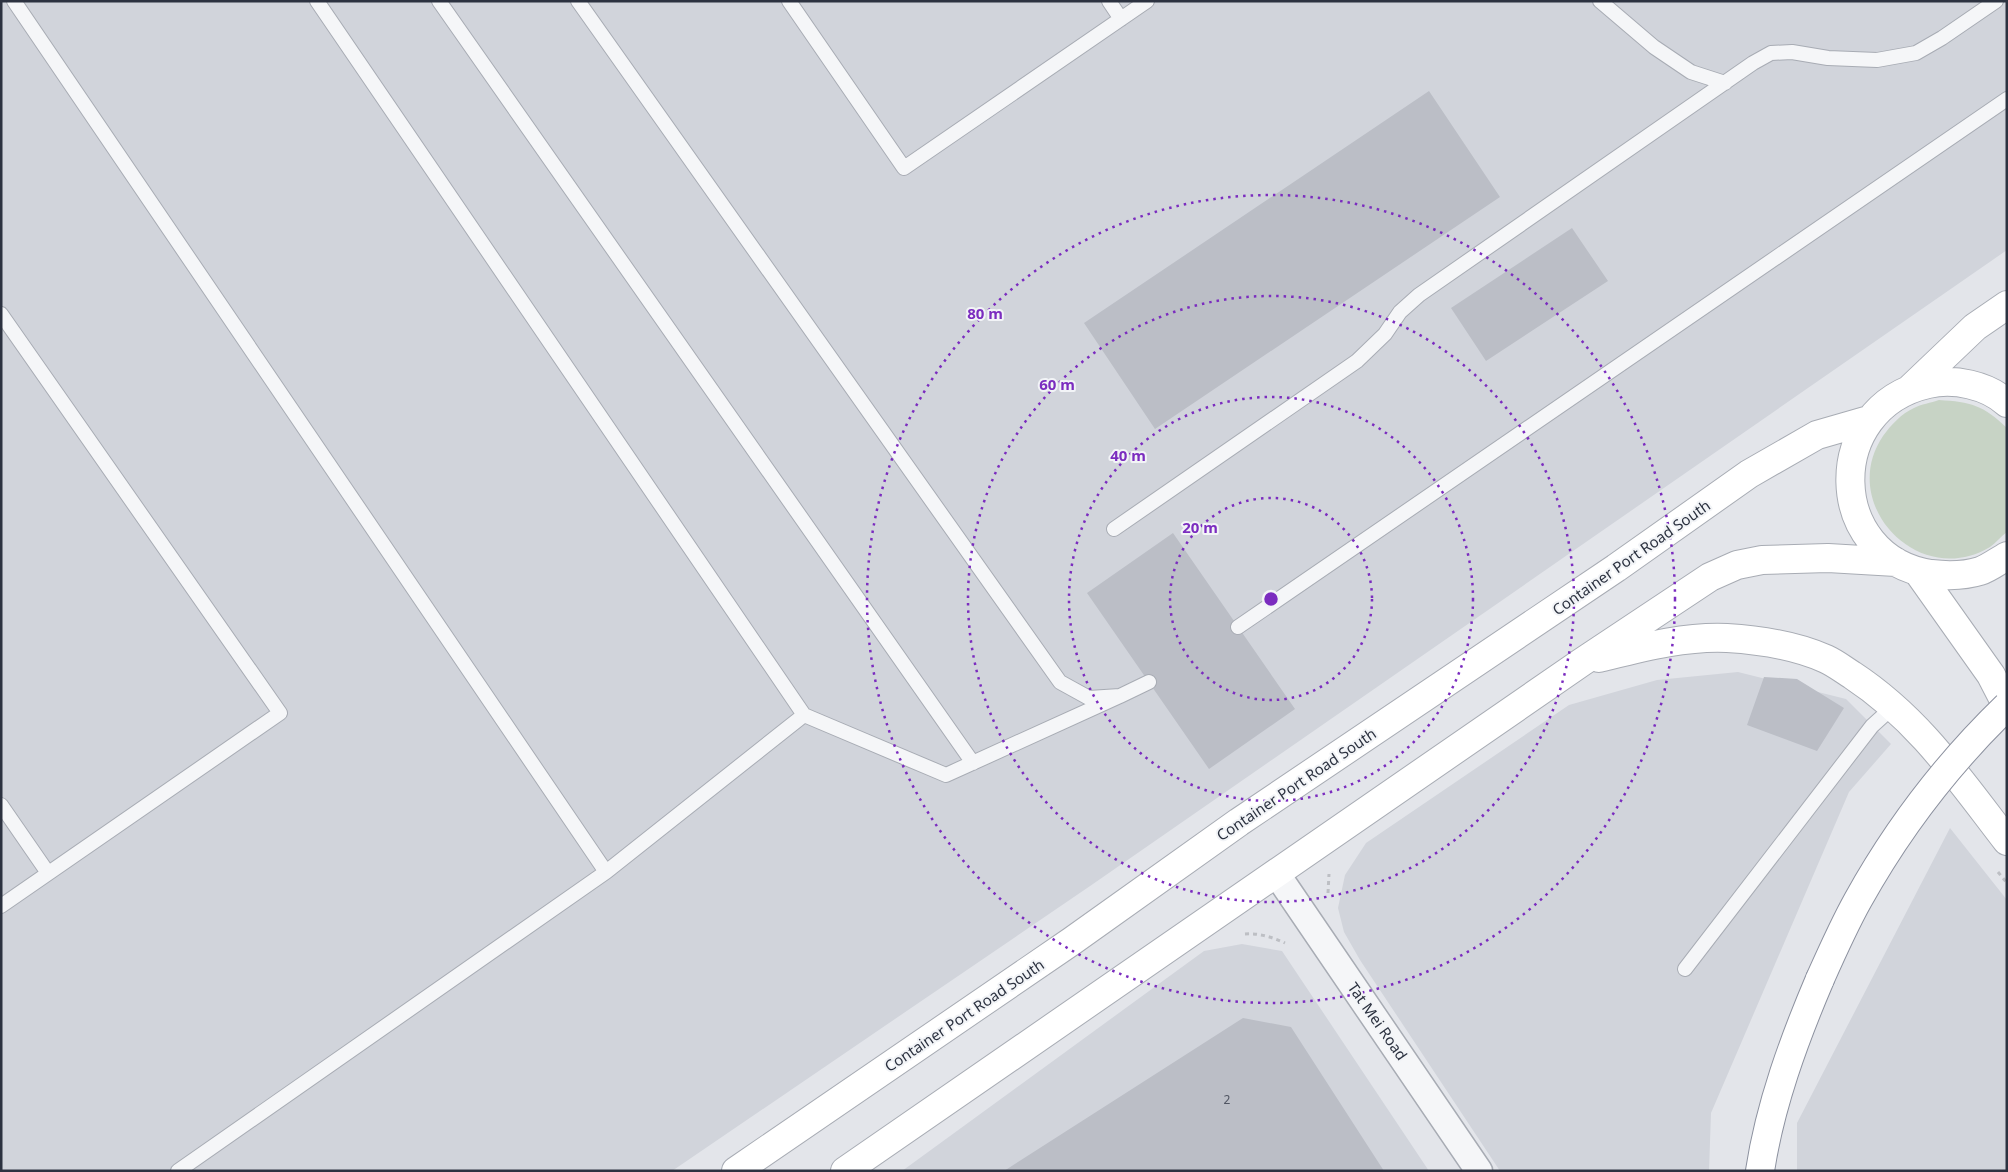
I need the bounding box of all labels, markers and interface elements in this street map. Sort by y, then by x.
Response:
text: 80 m [967,303,1003,323]
text: 60 m [1039,374,1075,394]
text: 40 m [1110,445,1146,465]
street label: Container Port Road South [1548,495,1714,619]
text: 20 m [1182,517,1218,537]
centre of rings [1262,590,1280,608]
street label: Container Port Road South [1212,723,1380,845]
street label: Container Port Road South [880,954,1048,1076]
street label: Tat Mei Road [1344,978,1412,1064]
house number: 2 [1224,1091,1231,1108]

